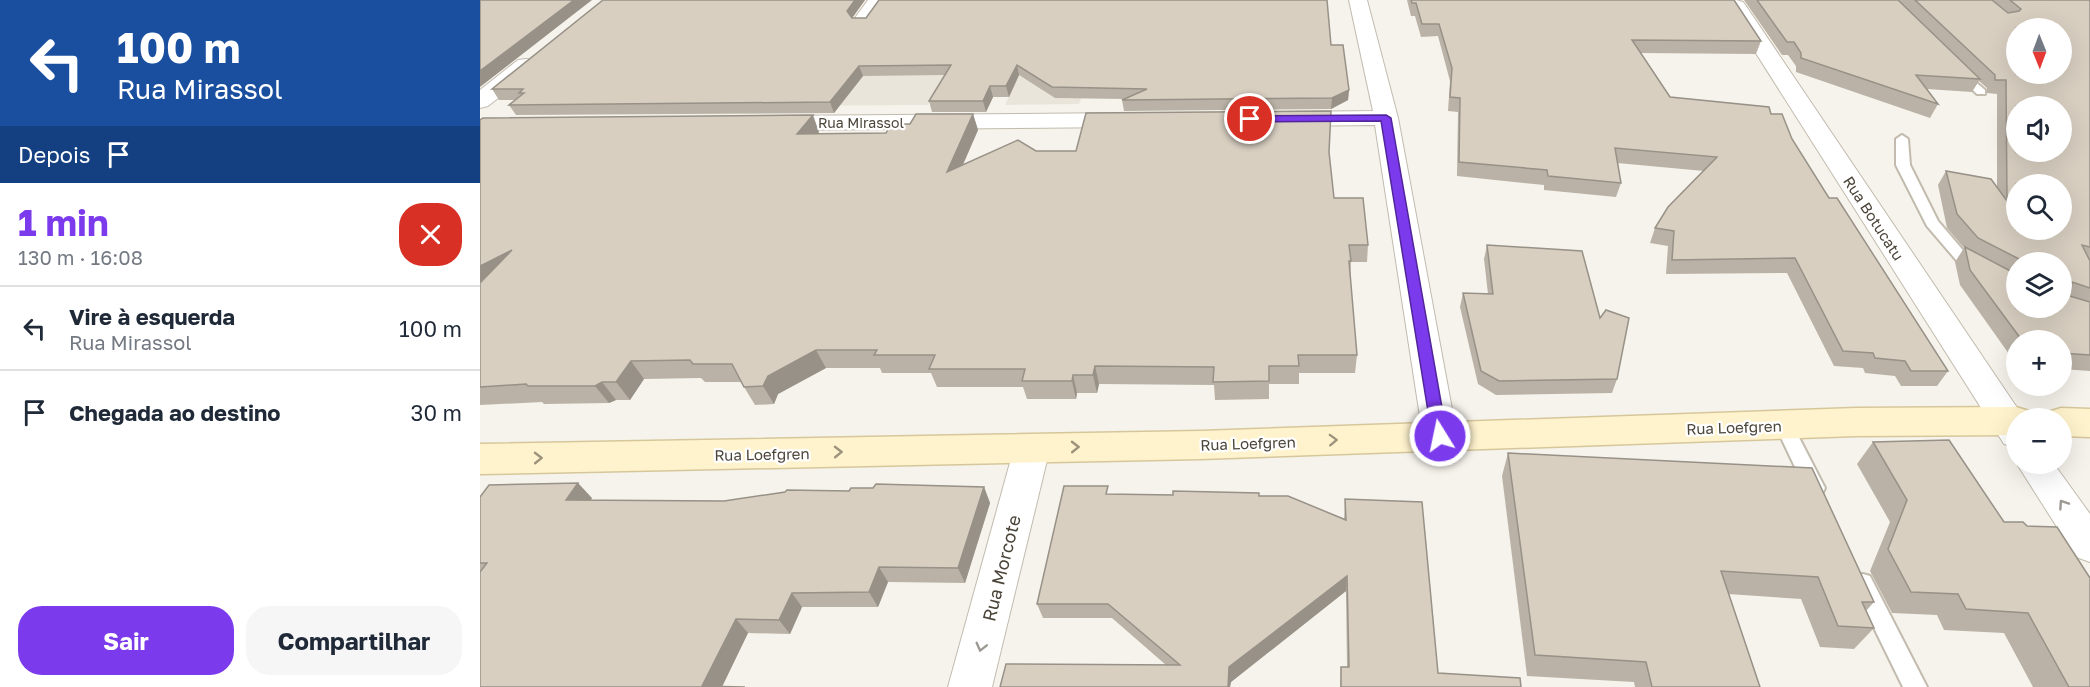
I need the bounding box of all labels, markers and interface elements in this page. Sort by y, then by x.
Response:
north arrow [2006,18,2072,84]
map controls [2006,18,2072,474]
text: 100 m [117,22,240,72]
icon: left [18,24,96,102]
text: Rua Mirassol [117,73,283,105]
pin [1224,93,1275,144]
button: sound [2006,96,2072,162]
icon: arrive [1233,102,1266,135]
street label: Rua Mirassol [818,114,904,131]
icon: arrive [102,138,135,171]
text: Depois [18,141,90,168]
street label: Rua Botucatu [1840,172,1908,264]
button: search [2006,174,2072,240]
text: 1 min [18,201,109,244]
button: close [399,203,462,266]
text: 130 m · 16:08 [18,245,143,269]
button: layers [2006,252,2072,318]
text: Vire à esquerda [69,303,235,330]
icon: left [18,312,51,345]
text: 100 m [399,315,462,342]
text: Rua Mirassol [69,330,192,354]
button: + [2006,330,2072,396]
icon: arrive [18,396,51,429]
text: Chegada ao destino [69,399,281,426]
text: 30 m [411,399,462,426]
position arrow [1408,404,1472,468]
button: − [2006,408,2072,474]
street label: Rua Loefgren [1686,416,1782,438]
street label: Rua Loefgren [1200,432,1296,454]
one-way arrow [1329,433,1338,446]
one-way arrow [1071,441,1080,454]
street label: Rua Loefgren [714,444,810,464]
one-way arrow [834,446,843,458]
one-way arrow [534,452,543,464]
one-way arrow [2059,500,2070,511]
street label: Rua Morcote [977,513,1025,623]
button: Sair [18,606,234,675]
button: Compartilhar [246,606,462,675]
one-way arrow [975,642,988,652]

